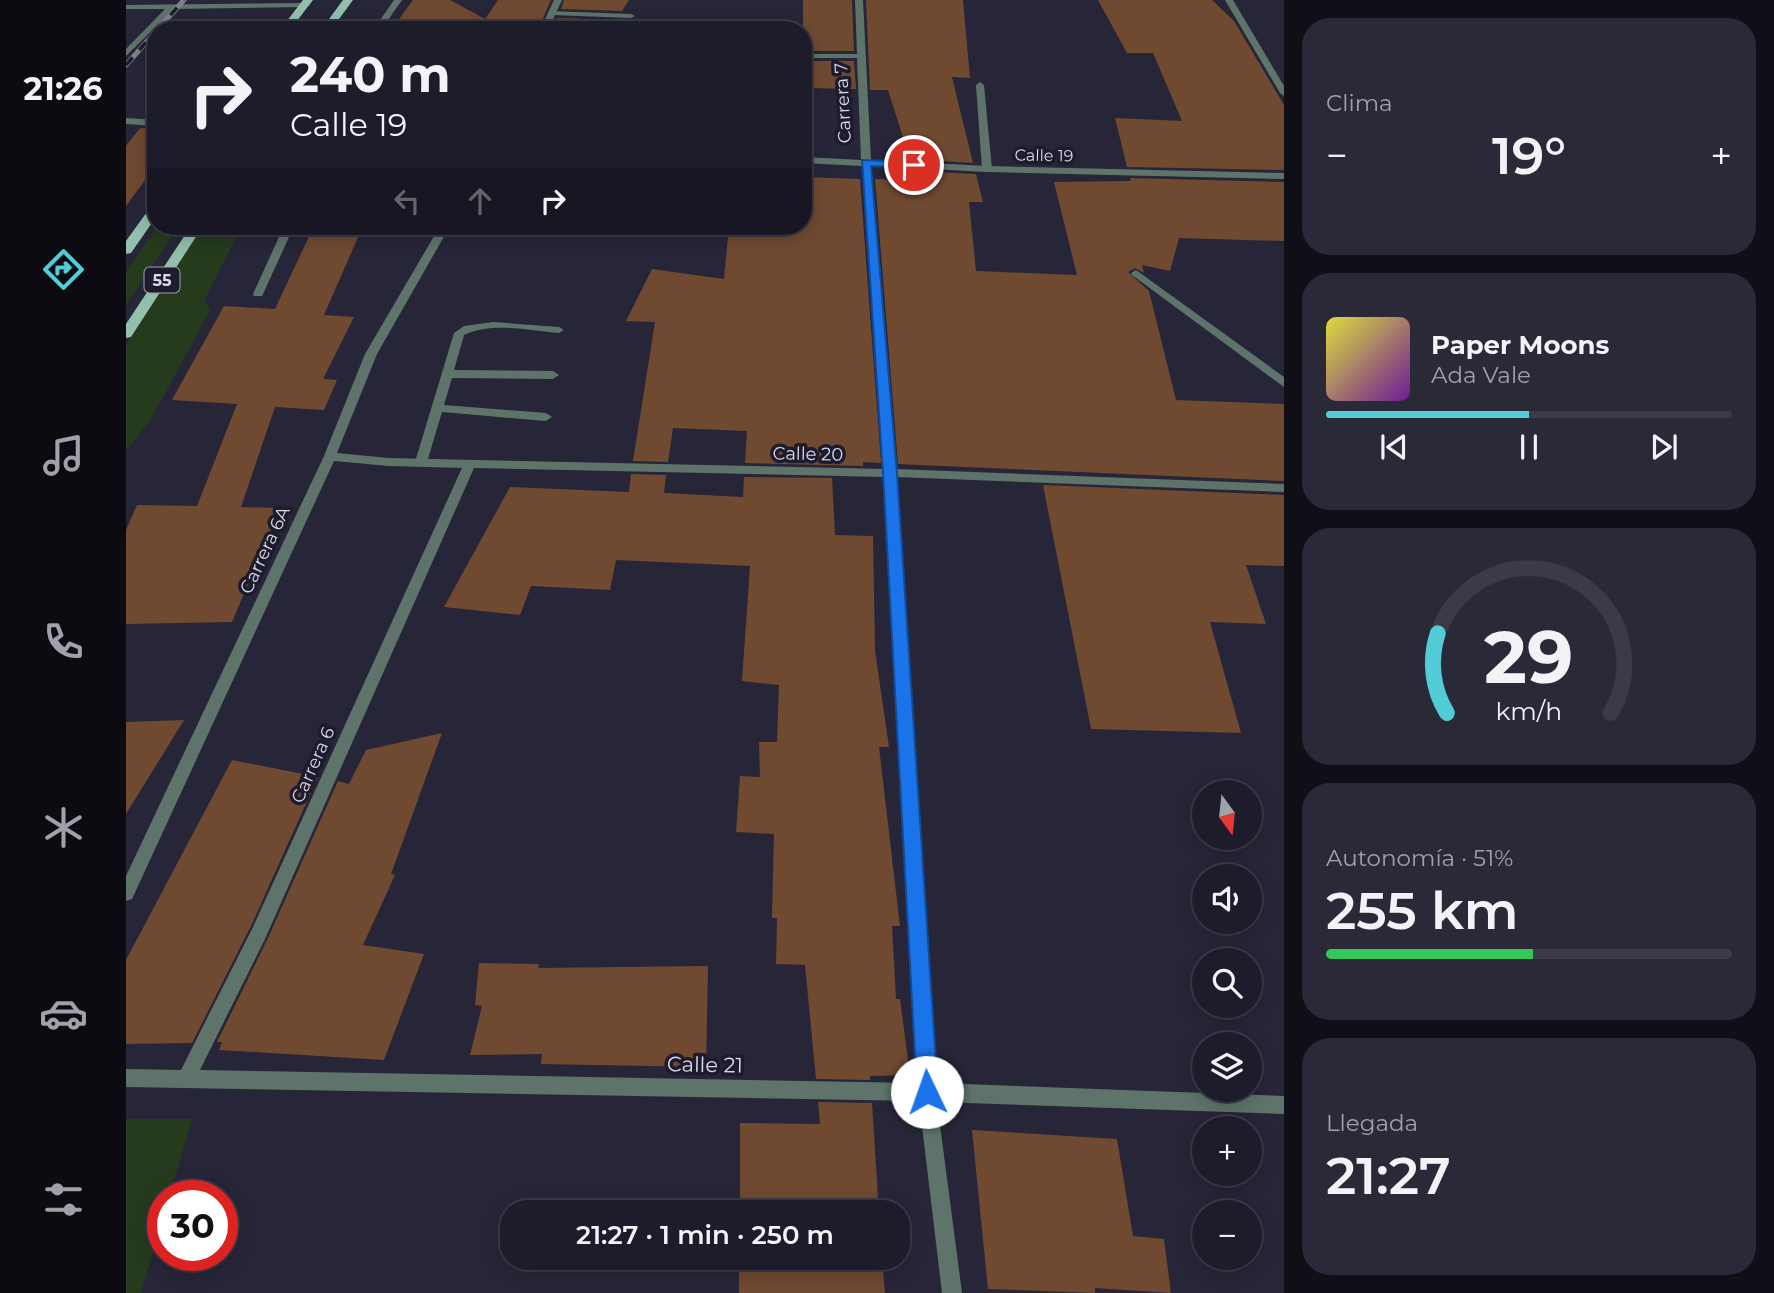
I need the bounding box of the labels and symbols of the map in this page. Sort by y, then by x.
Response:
street label: Carrera 7 [830,62,856,144]
pin [884,135,944,195]
street label: Calle 19 [1015,145,1073,166]
road number: 55 [145,268,180,292]
street label: Calle 20 [773,442,843,466]
street label: Carrera 6A [235,503,295,597]
street label: Carrera 6 [286,724,340,806]
north arrow [1192,780,1262,850]
street label: Calle 21 [667,1051,743,1078]
position arrow [890,1055,964,1129]
speed limit sign: 30 [147,1180,238,1271]

